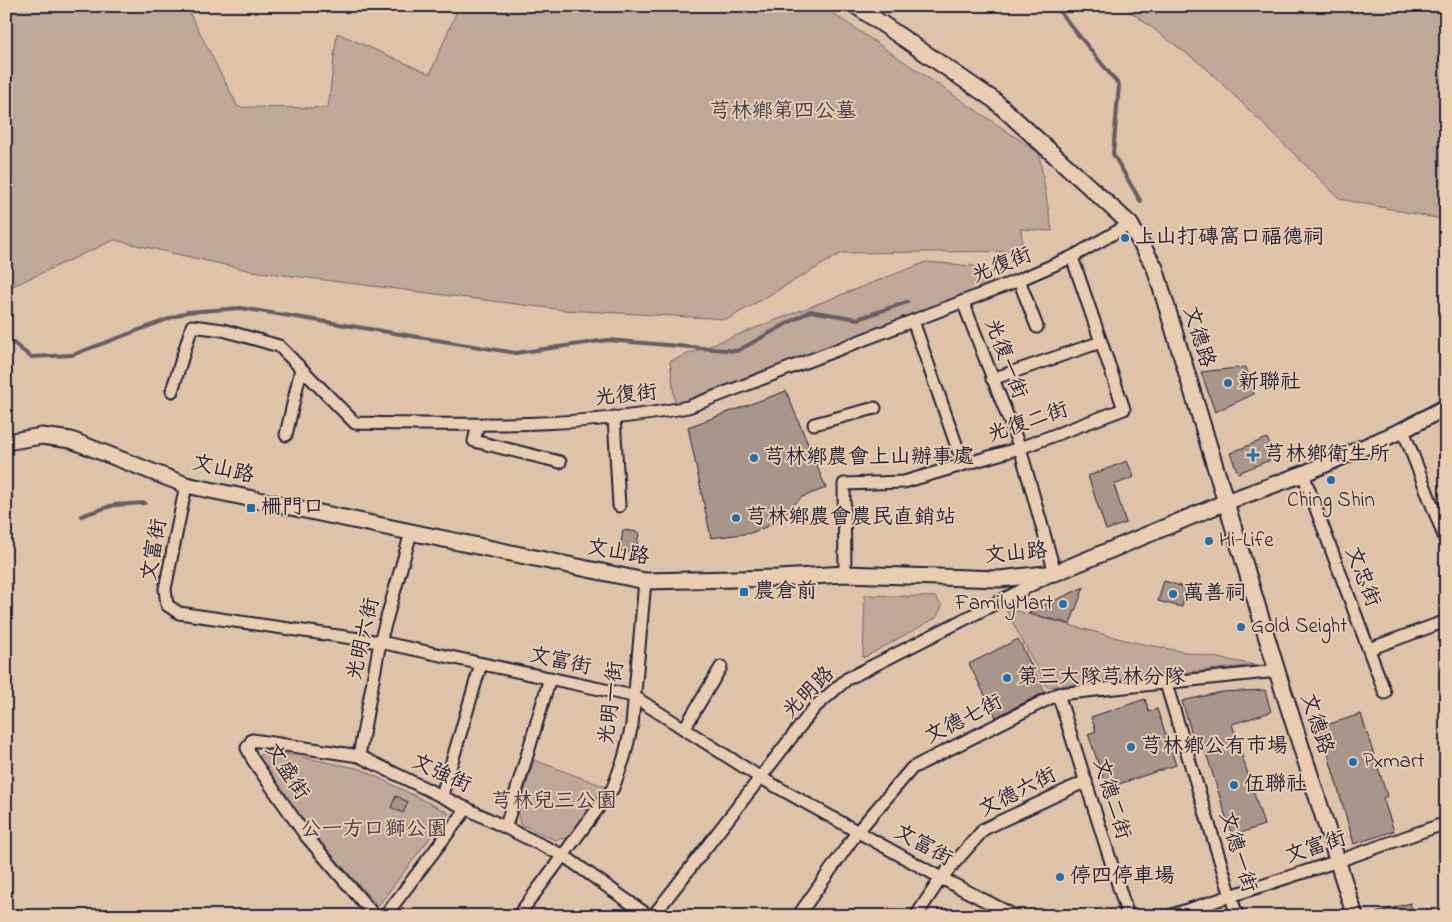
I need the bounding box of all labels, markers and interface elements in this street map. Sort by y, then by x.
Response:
park label: 芎林鄉第四公墓 [710,97,857,127]
place label: 上山打磚窩口福德祠 [1135,223,1324,253]
marker: 上山打磚窩口福德祠 [1119,232,1131,244]
street label: 光復街 [967,240,1037,292]
street label: 文德路 [1174,302,1222,372]
street label: 光復一街 [976,314,1034,404]
place label: 新聯社 [1238,368,1301,398]
marker: 新聯社 [1222,377,1234,389]
street label: 光復街 [593,378,659,414]
street label: 光復二街 [983,395,1073,451]
place label: 芎林鄉衛生所 [1264,440,1390,470]
place label: 芎林鄉農會上山辦事處 [764,443,974,473]
street label: 文山路 [189,448,257,492]
marker: 芎林鄉衛生所 [1246,448,1260,462]
marker: 芎林鄉農會上山辦事處 [748,452,760,464]
marker: Ching Shin [1325,474,1337,486]
place label: Ching Shin [1287,486,1375,518]
place label: 柵門口 [261,493,324,523]
marker: 柵門口 [245,502,257,514]
place label: 芎林鄉農會農民直銷站 [746,503,956,533]
marker: 芎林鄉農會農民直銷站 [730,512,742,524]
street label: 文富街 [135,516,175,584]
place label: Hi-Life [1219,526,1274,556]
street label: 文山路 [584,533,652,573]
marker: Hi-Life [1203,535,1215,547]
street label: 文山路 [983,536,1049,572]
street label: 文忠街 [1337,542,1387,612]
place label: 農倉前 [754,577,817,607]
place label: 萬善祠 [1183,579,1246,609]
marker: 農倉前 [738,586,750,598]
marker: 萬善祠 [1167,588,1179,600]
place label: FamilyMart [954,589,1053,621]
street label: 光明六街 [340,595,388,683]
marker: FamilyMart [1057,598,1069,610]
place label: Gold Seight [1251,612,1347,644]
marker: Gold Seight [1235,621,1247,633]
street label: 文富街 [526,641,594,683]
street label: 光明一街 [592,659,632,747]
street label: 光明路 [776,660,842,726]
place label: 第三大隊芎林分隊 [1017,663,1185,693]
marker: 第三大隊芎林分隊 [1001,672,1013,684]
street label: 文德七街 [920,688,1008,752]
street label: 文德路 [1292,689,1340,759]
place label: 芎林鄉公有市場 [1141,732,1288,762]
street label: 文盛街 [256,737,316,807]
marker: 芎林鄉公有市場 [1125,741,1137,753]
street label: 文強街 [406,747,476,801]
place label: Pxmart [1363,747,1425,777]
street label: 文德二街 [1084,754,1138,844]
marker: Pxmart [1347,756,1359,768]
street label: 文德六街 [974,761,1062,825]
place label: 伍聯社 [1244,770,1307,800]
marker: 伍聯社 [1228,779,1240,791]
park label: 芎林兒三公園 [491,787,617,817]
street label: 文德一街 [1210,807,1264,897]
park label: 公一方口獅公園 [301,815,448,845]
street label: 文富街 [888,818,958,874]
street label: 文富街 [1281,824,1351,872]
place label: 停四停車場 [1070,862,1175,892]
marker: 停四停車場 [1054,871,1066,883]

